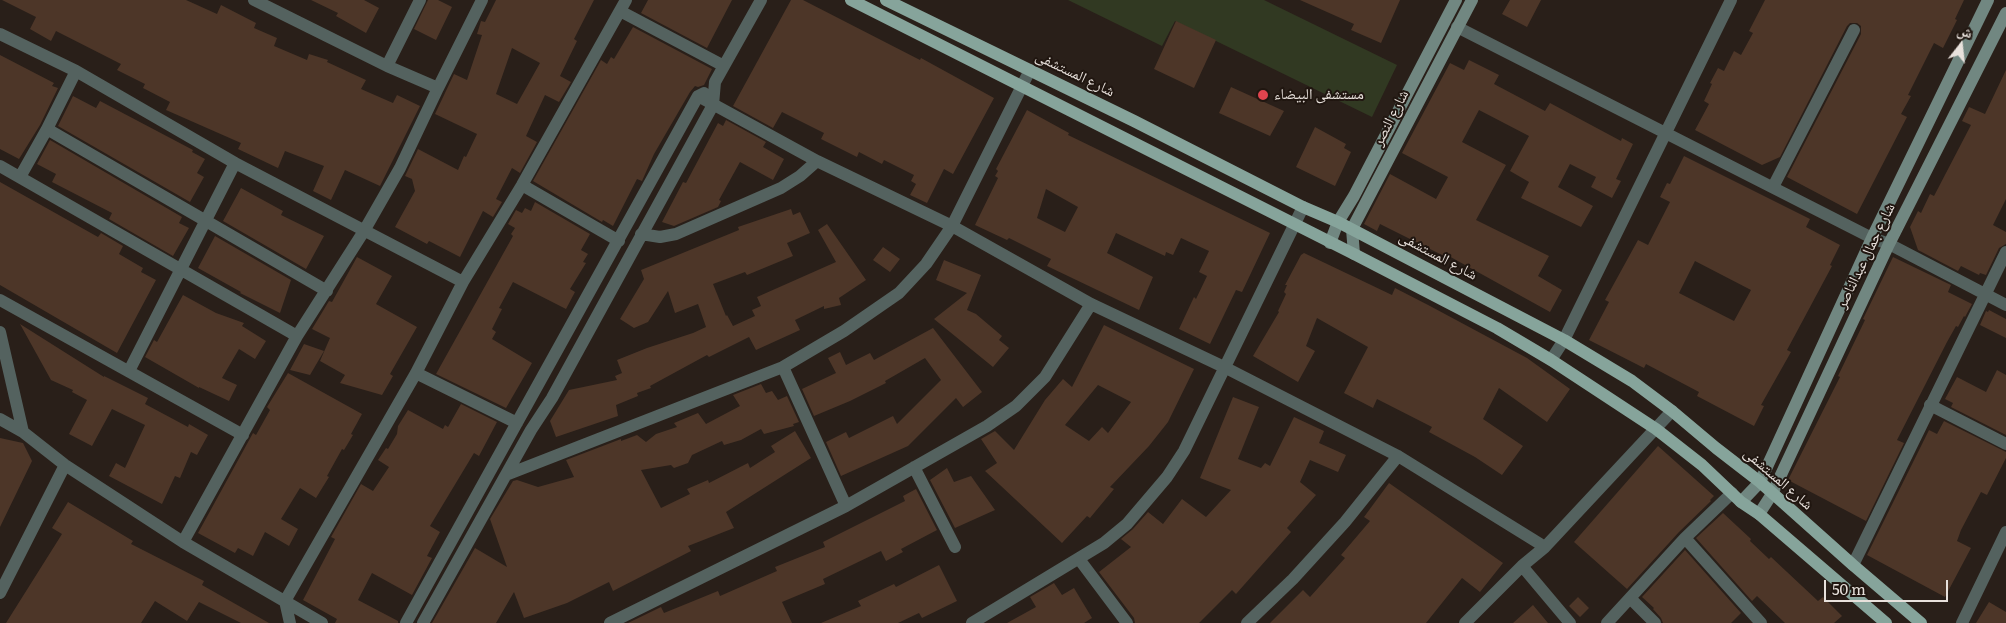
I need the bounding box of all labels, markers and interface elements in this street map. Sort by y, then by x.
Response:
text: ش [1955,19,1975,42]
north arrow [1936,20,1986,70]
street label: شارع المستشفى [1032,47,1118,101]
place label: مستشفى البيضاء [1274,86,1364,104]
street label: شارع النصر [1369,87,1413,149]
marker: مستشفى البيضاء [1256,88,1270,102]
street label: شارع جمال عبدالناصر [1833,200,1899,312]
street label: شارع المستشفى [1396,228,1480,284]
street label: شارع المستشفى [1740,444,1816,514]
scale bar [1826,570,1950,602]
text: 50 m [1832,577,1866,600]

